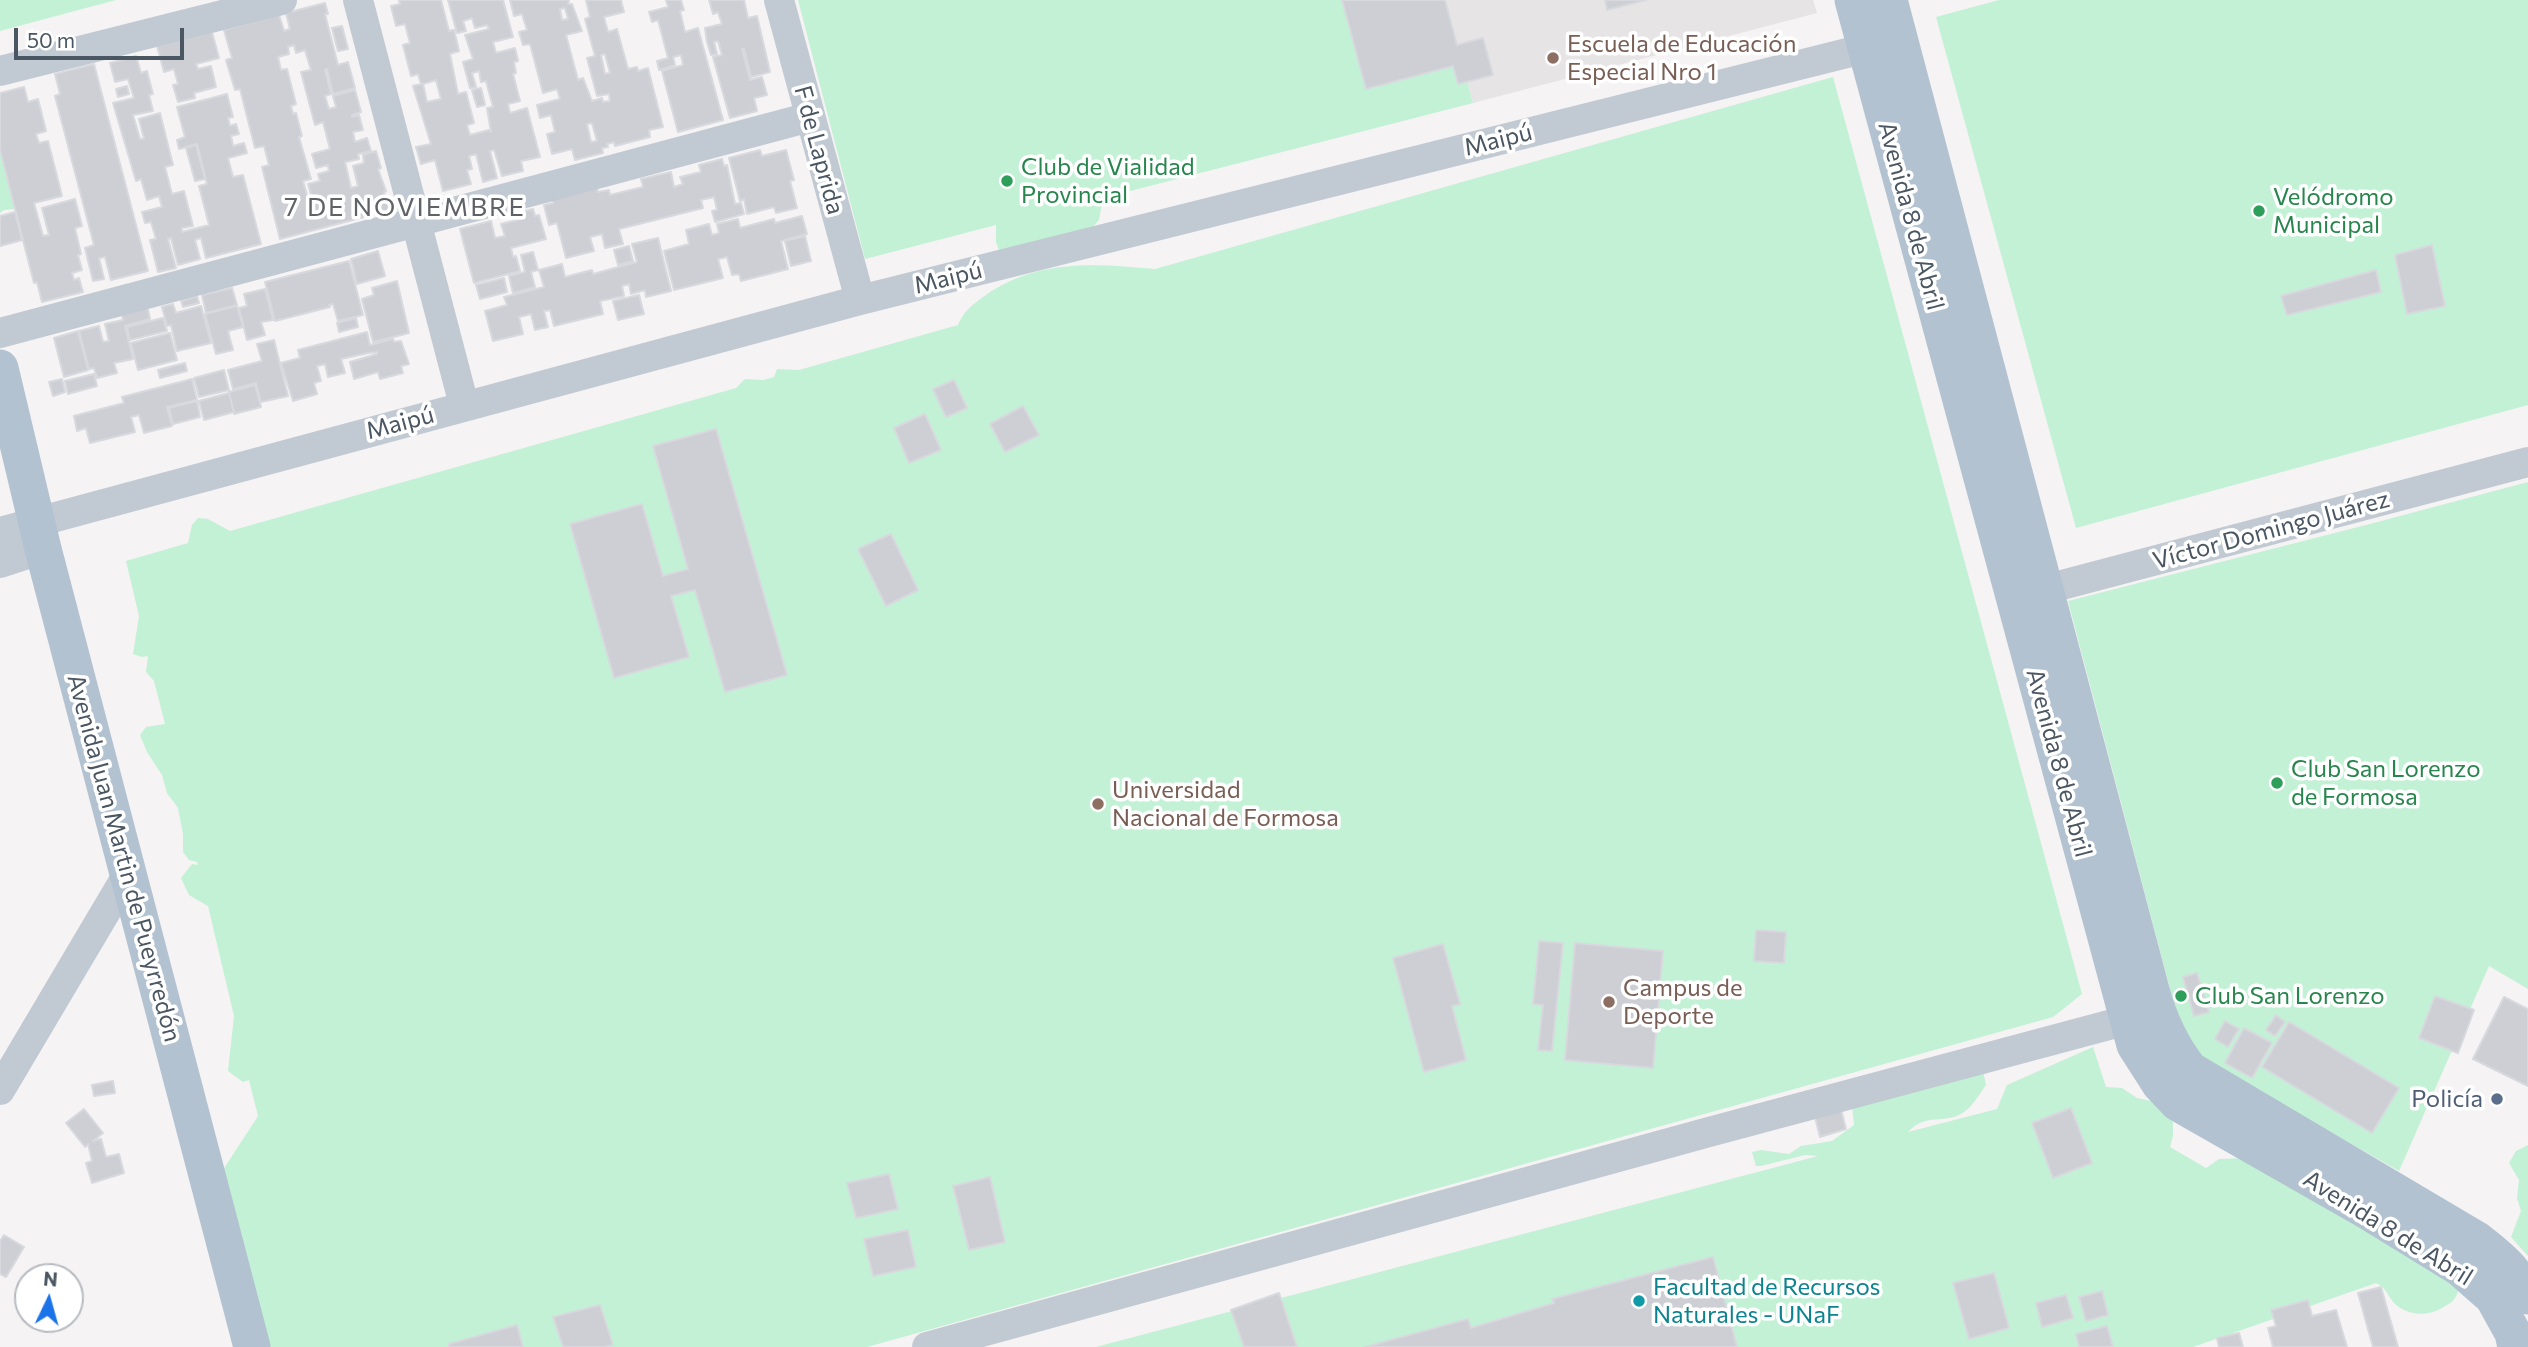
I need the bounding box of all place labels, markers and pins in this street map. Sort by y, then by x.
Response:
place label: Escuela de Educación Especial Nro 1 [1567,30,1796,86]
marker: Escuela de Educación Especial Nro 1 [1545,50,1561,66]
place label: Club de Vialidad Provincial [1021,153,1195,209]
marker: Club de Vialidad Provincial [999,173,1015,189]
place label: Velódromo Municipal [2273,183,2394,239]
marker: Velódromo Municipal [2251,203,2267,219]
place label: Club San Lorenzo de Formosa [2291,755,2481,811]
marker: Club San Lorenzo de Formosa [2269,775,2285,791]
place label: Universidad Nacional de Formosa [1112,776,1339,832]
marker: Universidad Nacional de Formosa [1090,796,1106,812]
place label: Campus de Deporte [1623,974,1743,1030]
place label: Club San Lorenzo [2195,982,2385,1010]
marker: Club San Lorenzo [2173,988,2189,1004]
marker: Campus de Deporte [1601,994,1617,1010]
place label: Policía [2411,1085,2483,1113]
marker: Policía [2489,1091,2505,1107]
place label: Facultad de Recursos Naturales - UNaF [1653,1273,1881,1329]
marker: Facultad de Recursos Naturales - UNaF [1631,1293,1647,1309]

